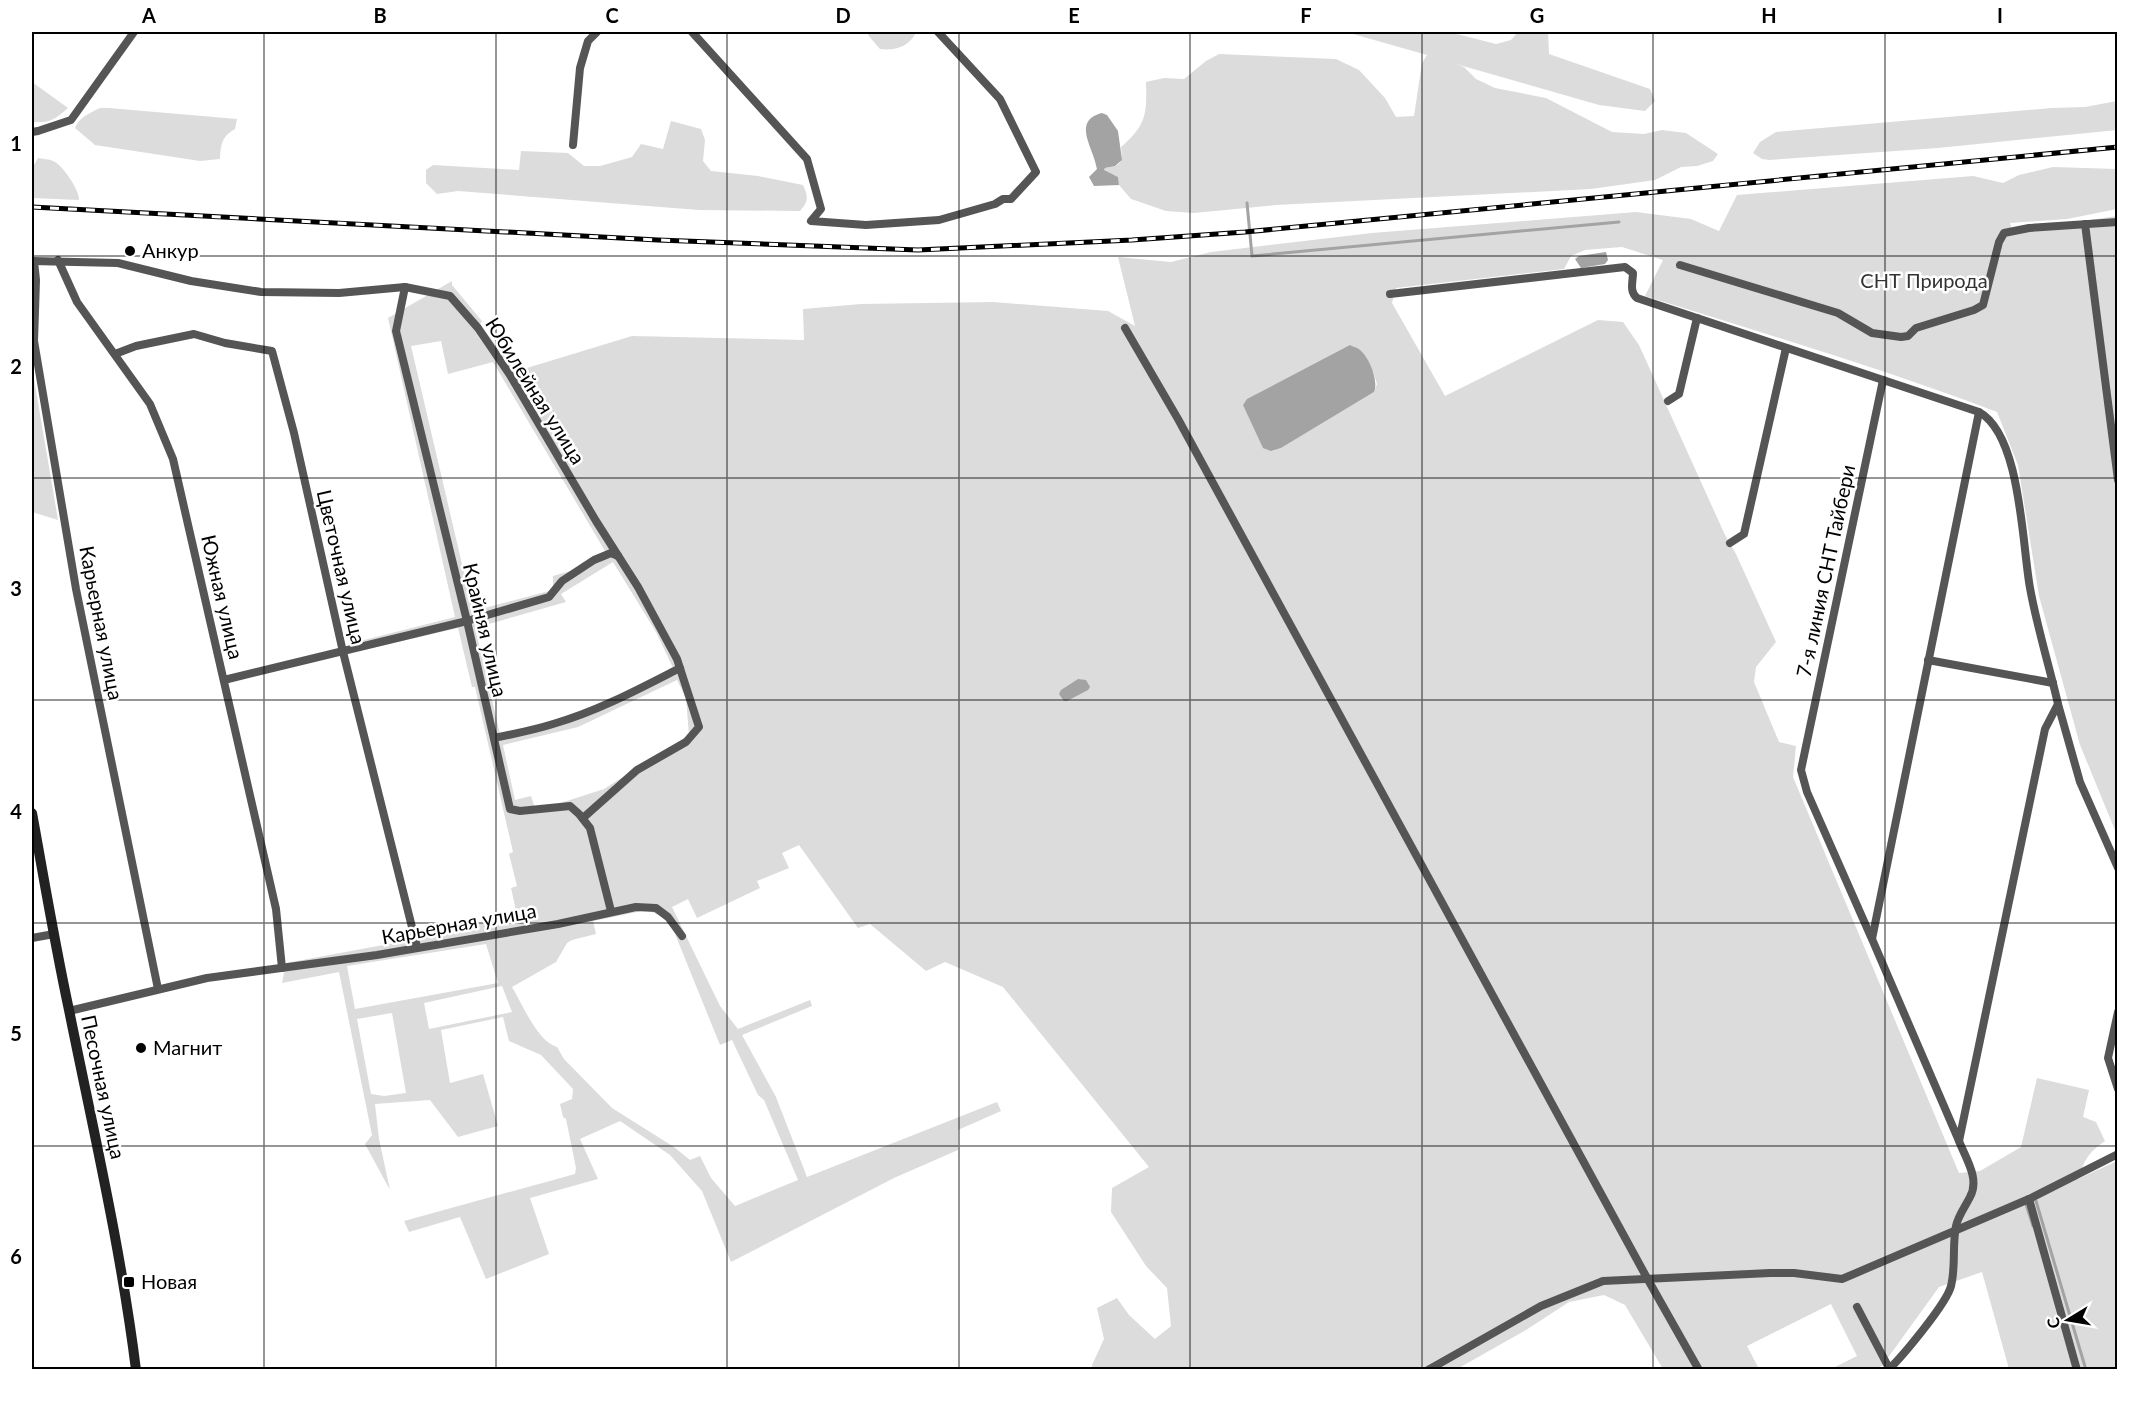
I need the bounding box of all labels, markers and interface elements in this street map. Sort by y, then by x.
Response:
text: A [141,3,156,27]
text: B [373,3,387,27]
text: C [605,3,619,27]
text: D [835,3,851,27]
text: E [1068,3,1080,27]
text: F [1300,3,1312,27]
text: G [1530,3,1544,27]
text: H [1761,3,1777,27]
text: I [1997,3,2003,27]
text: 1 [10,131,22,155]
place label: Анкур [142,238,199,262]
marker: Анкур [123,244,137,258]
park label: СНТ Природа [1860,268,1988,292]
street label: Юбилейная улица [481,313,591,468]
text: 2 [10,354,22,378]
street label: 7-я линия СНТ Тайбери [1791,462,1859,679]
street label: Цветочная улица [313,487,371,646]
street label: Южная улица [197,532,249,661]
street label: Карьерная улица [75,544,129,702]
street label: Крайняя улица [459,561,513,699]
text: 3 [10,576,22,600]
text: 4 [10,799,22,823]
street label: Карьерная улица [380,898,538,948]
street label: Песочная улица [77,1013,131,1161]
text: 5 [10,1021,22,1045]
place label: Магнит [153,1035,222,1059]
marker: Магнит [134,1041,148,1055]
text: 6 [10,1244,22,1268]
place label: Новая [141,1269,197,1293]
marker: Новая [122,1275,136,1289]
north arrow [2038,1290,2098,1350]
text: С [2042,1316,2063,1330]

